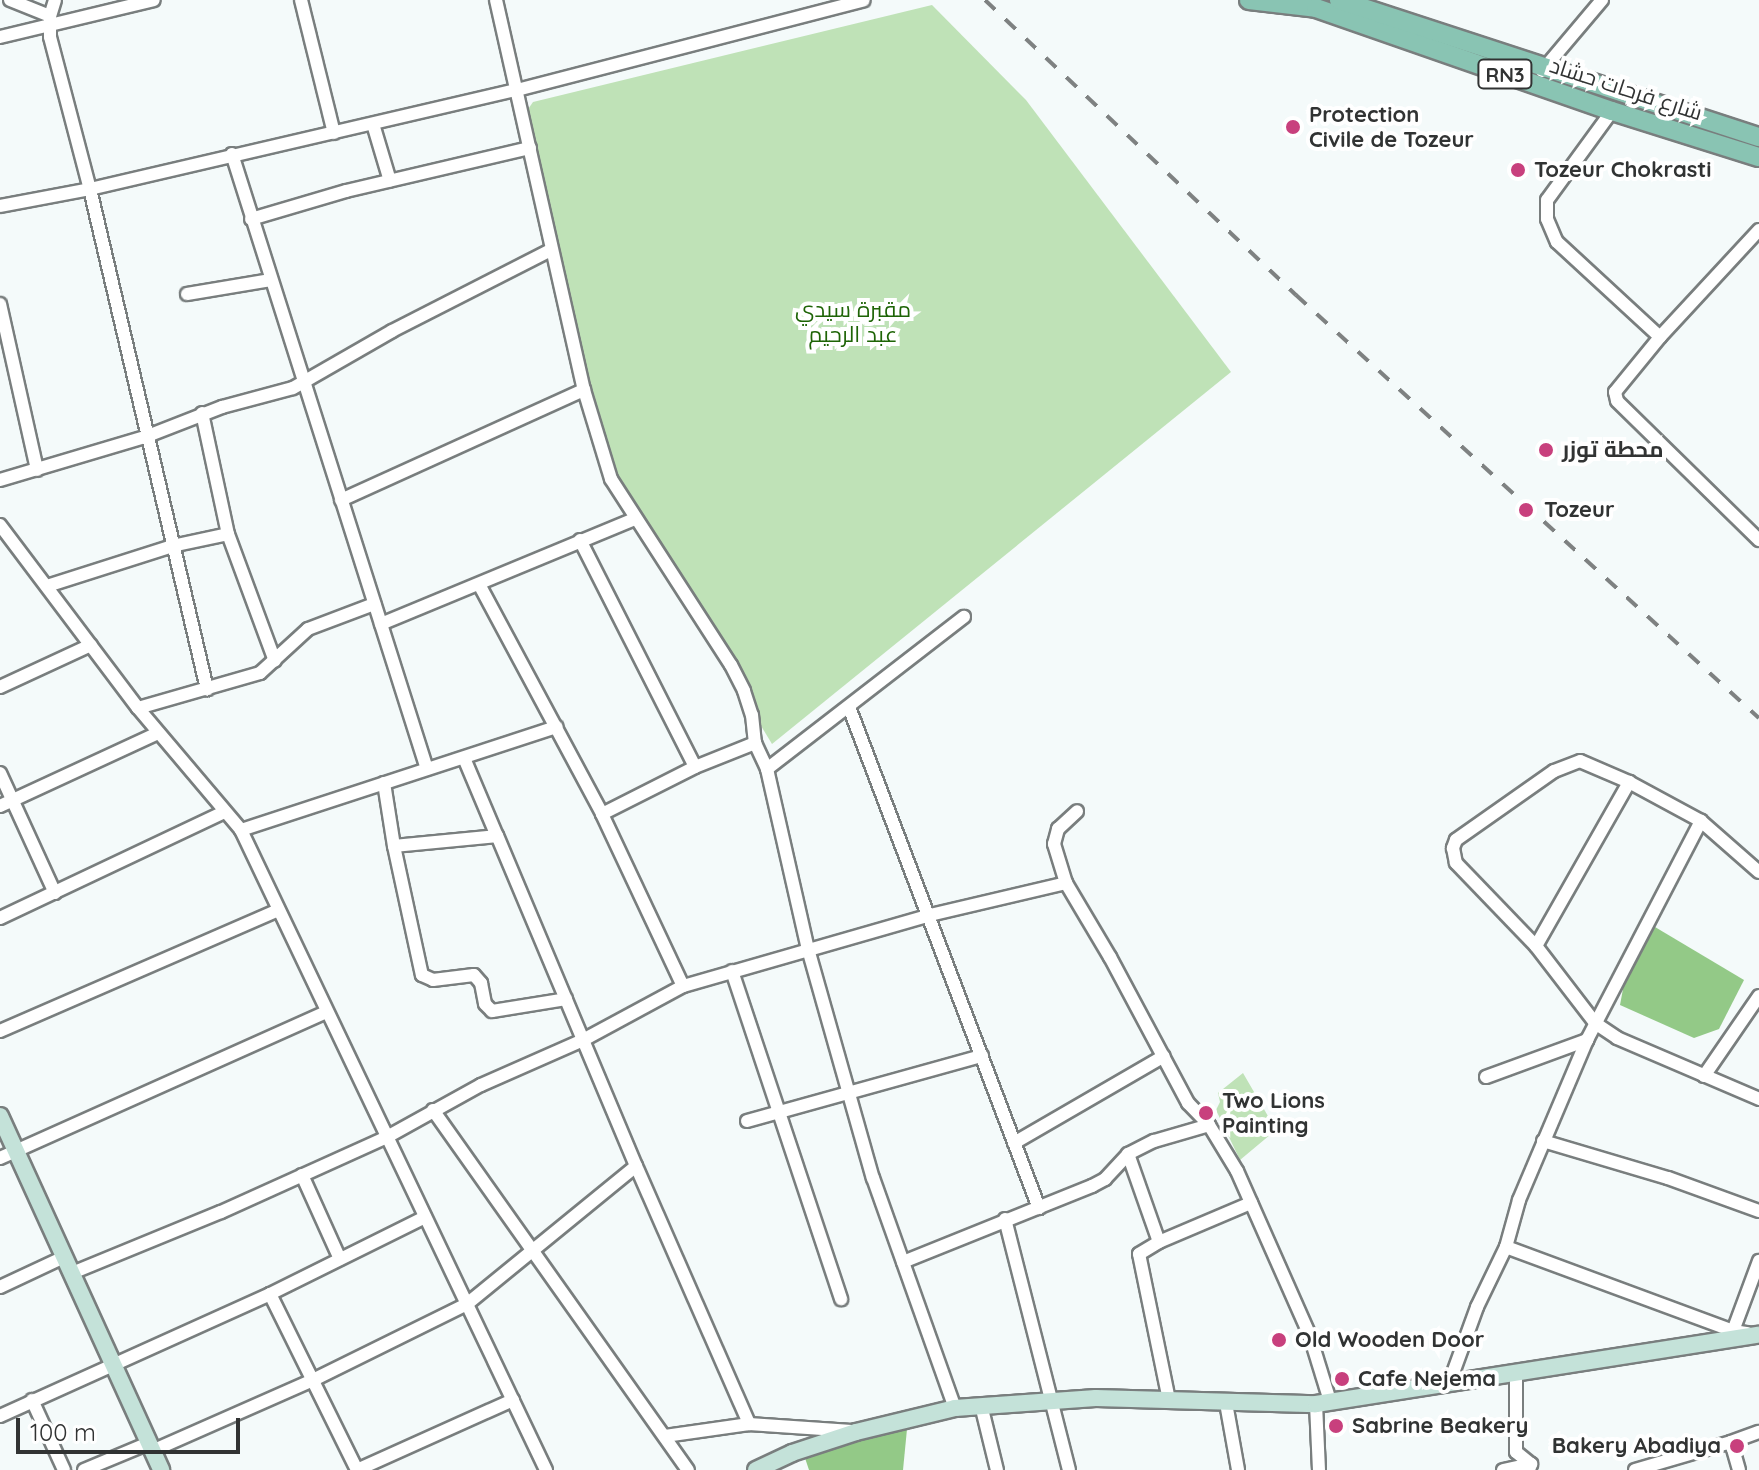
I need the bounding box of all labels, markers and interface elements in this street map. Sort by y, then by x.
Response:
street label: شارع فرحات حشاد [1546,52,1706,126]
road number: RN3 [1477,58,1533,90]
place label: Protection Civile de Tozeur [1309,101,1474,152]
marker: Protection Civile de Tozeur [1284,118,1302,136]
place label: Tozeur Chokrasti [1534,157,1711,183]
marker: Tozeur Chokrasti [1509,161,1527,179]
park label: مقبرة سيدي عبد الرحيم [795,296,911,348]
place label: محطة توزر [1562,437,1664,463]
marker: محطة توزر [1537,441,1555,459]
place label: Tozeur [1544,497,1615,523]
marker: Tozeur [1515,499,1537,521]
place label: Two Lions Painting [1222,1087,1325,1138]
marker: Two Lions Painting [1197,1104,1215,1122]
place label: Old Wooden Door [1295,1327,1484,1353]
marker: Old Wooden Door [1270,1331,1288,1349]
place label: Cafe Nejema [1358,1366,1496,1392]
marker: Cafe Nejema [1333,1370,1351,1388]
scale bar [20,1402,244,1452]
place label: Sabrine Beakery [1352,1413,1529,1439]
text: 100 m [30,1417,96,1447]
marker: Sabrine Beakery [1327,1417,1345,1435]
place label: Bakery Abadiya [1552,1433,1721,1459]
marker: Bakery Abadiya [1728,1437,1746,1455]

